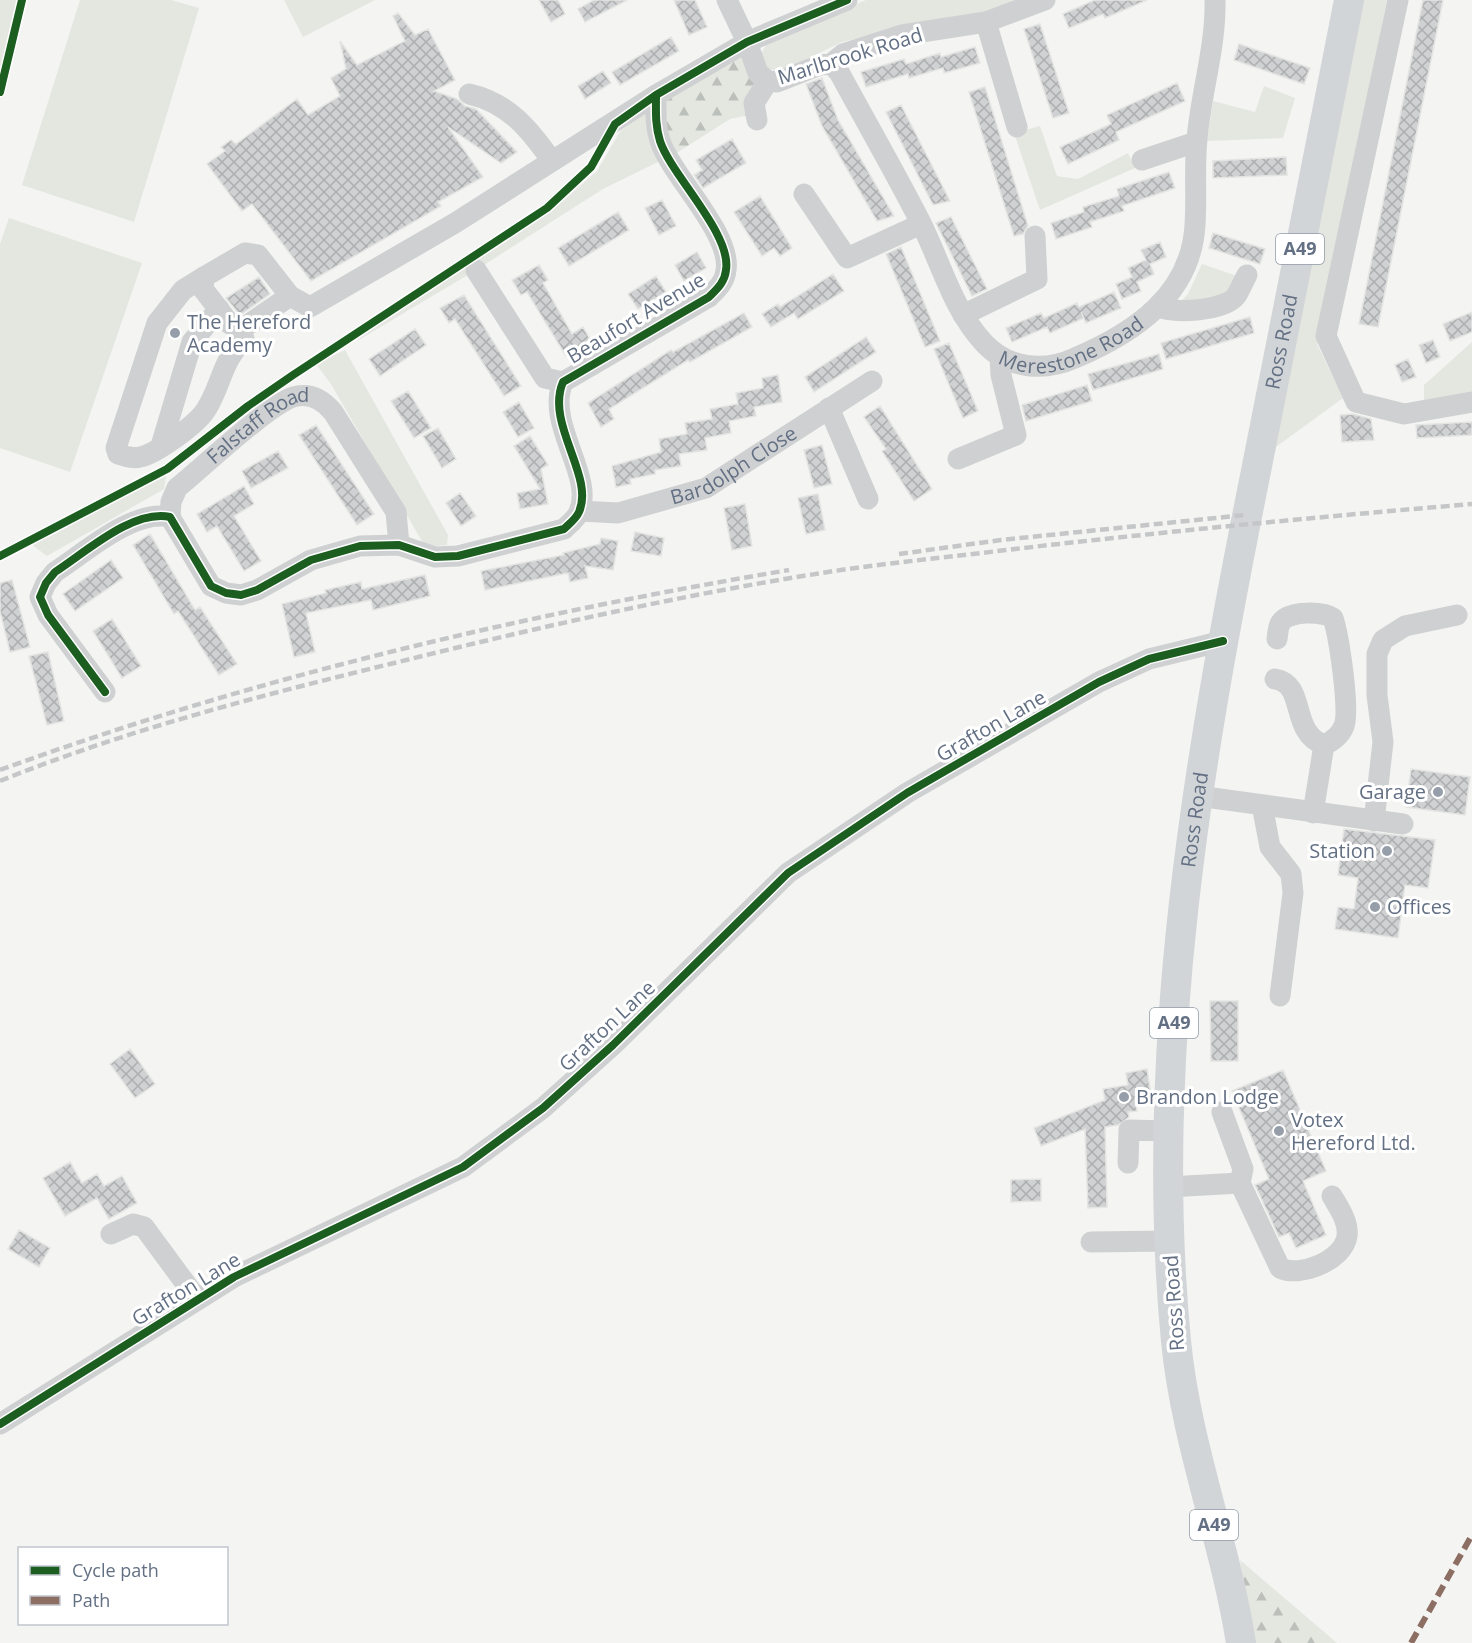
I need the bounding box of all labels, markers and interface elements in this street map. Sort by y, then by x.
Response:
street label: Marlbrook Road [774,21,926,90]
road number: A49 [1276,234,1324,264]
street label: Beaufort Avenue [562,266,710,369]
street label: Ross Road [1258,292,1304,392]
place label: The Hereford Academy [187,308,311,358]
street label: Merestone Road [995,310,1149,379]
marker: The Hereford Academy [168,326,182,340]
street label: Falstaff Road [201,381,309,470]
street label: Bardolph Close [667,419,802,510]
street label: Grafton Lane [931,683,1050,768]
street label: Ross Road [1174,770,1214,869]
place label: Garage [1359,778,1426,805]
marker: Garage [1431,785,1445,799]
place label: Station [1309,837,1375,864]
marker: Station [1380,844,1394,858]
place label: Offices [1387,893,1451,920]
marker: Offices [1368,900,1382,914]
street label: Grafton Lane [553,974,661,1077]
road number: A49 [1150,1008,1198,1038]
place label: Brandon Lodge [1136,1083,1279,1110]
marker: Brandon Lodge [1117,1090,1131,1104]
place label: Votex Hereford Ltd. [1291,1106,1416,1156]
marker: Votex Hereford Ltd. [1272,1124,1286,1138]
street label: Grafton Lane [126,1246,245,1332]
street label: Ross Road [1157,1254,1190,1352]
road number: A49 [1190,1510,1238,1540]
legend [18,1547,228,1625]
text: Cycle path [72,1558,159,1582]
text: Path [72,1588,110,1612]

